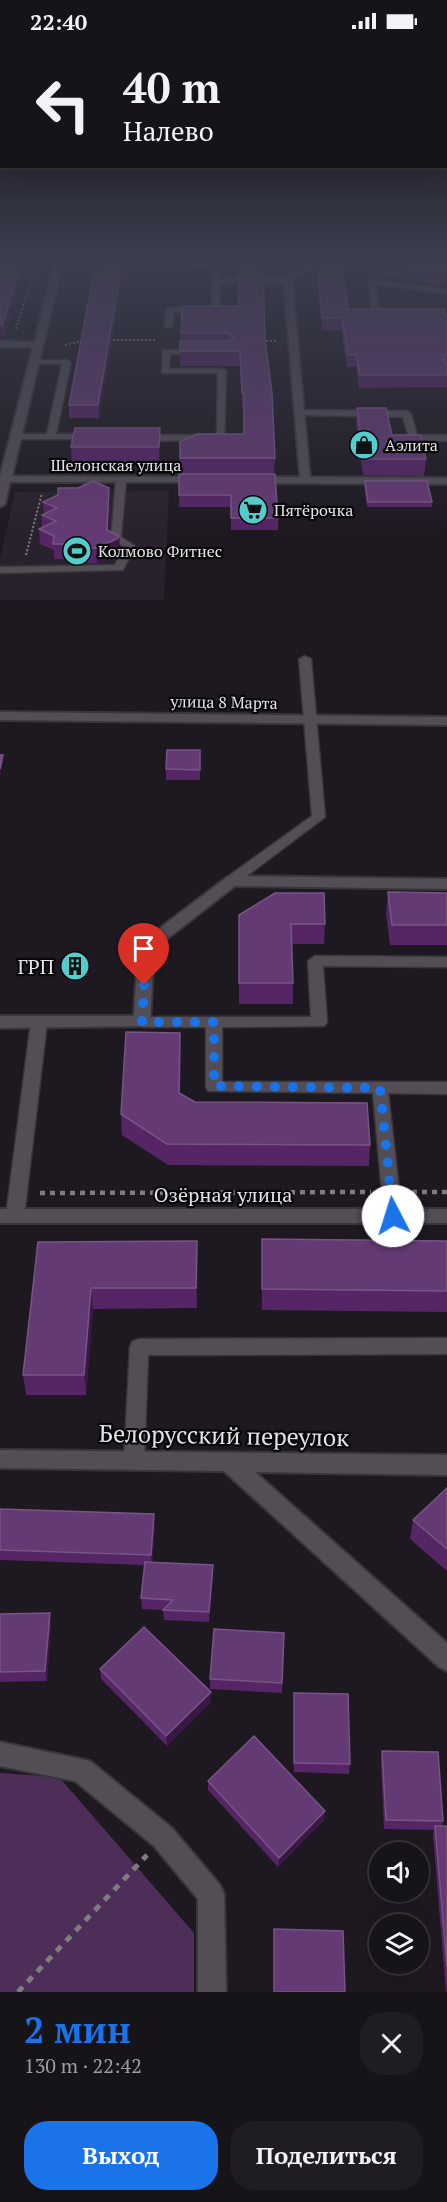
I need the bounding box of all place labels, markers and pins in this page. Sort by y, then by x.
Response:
shop icon: Аэлита [348,429,380,461]
place label: Аэлита [385,434,438,456]
supermarket icon: Пятёрочка [237,494,269,526]
place label: Пятёрочка [274,499,353,521]
sports icon: Колмово Фитнес [61,535,93,567]
place label: Колмово Фитнес [98,540,222,562]
pin [118,923,169,985]
building icon: ГРП [59,950,91,982]
place label: ГРП [18,953,54,980]

